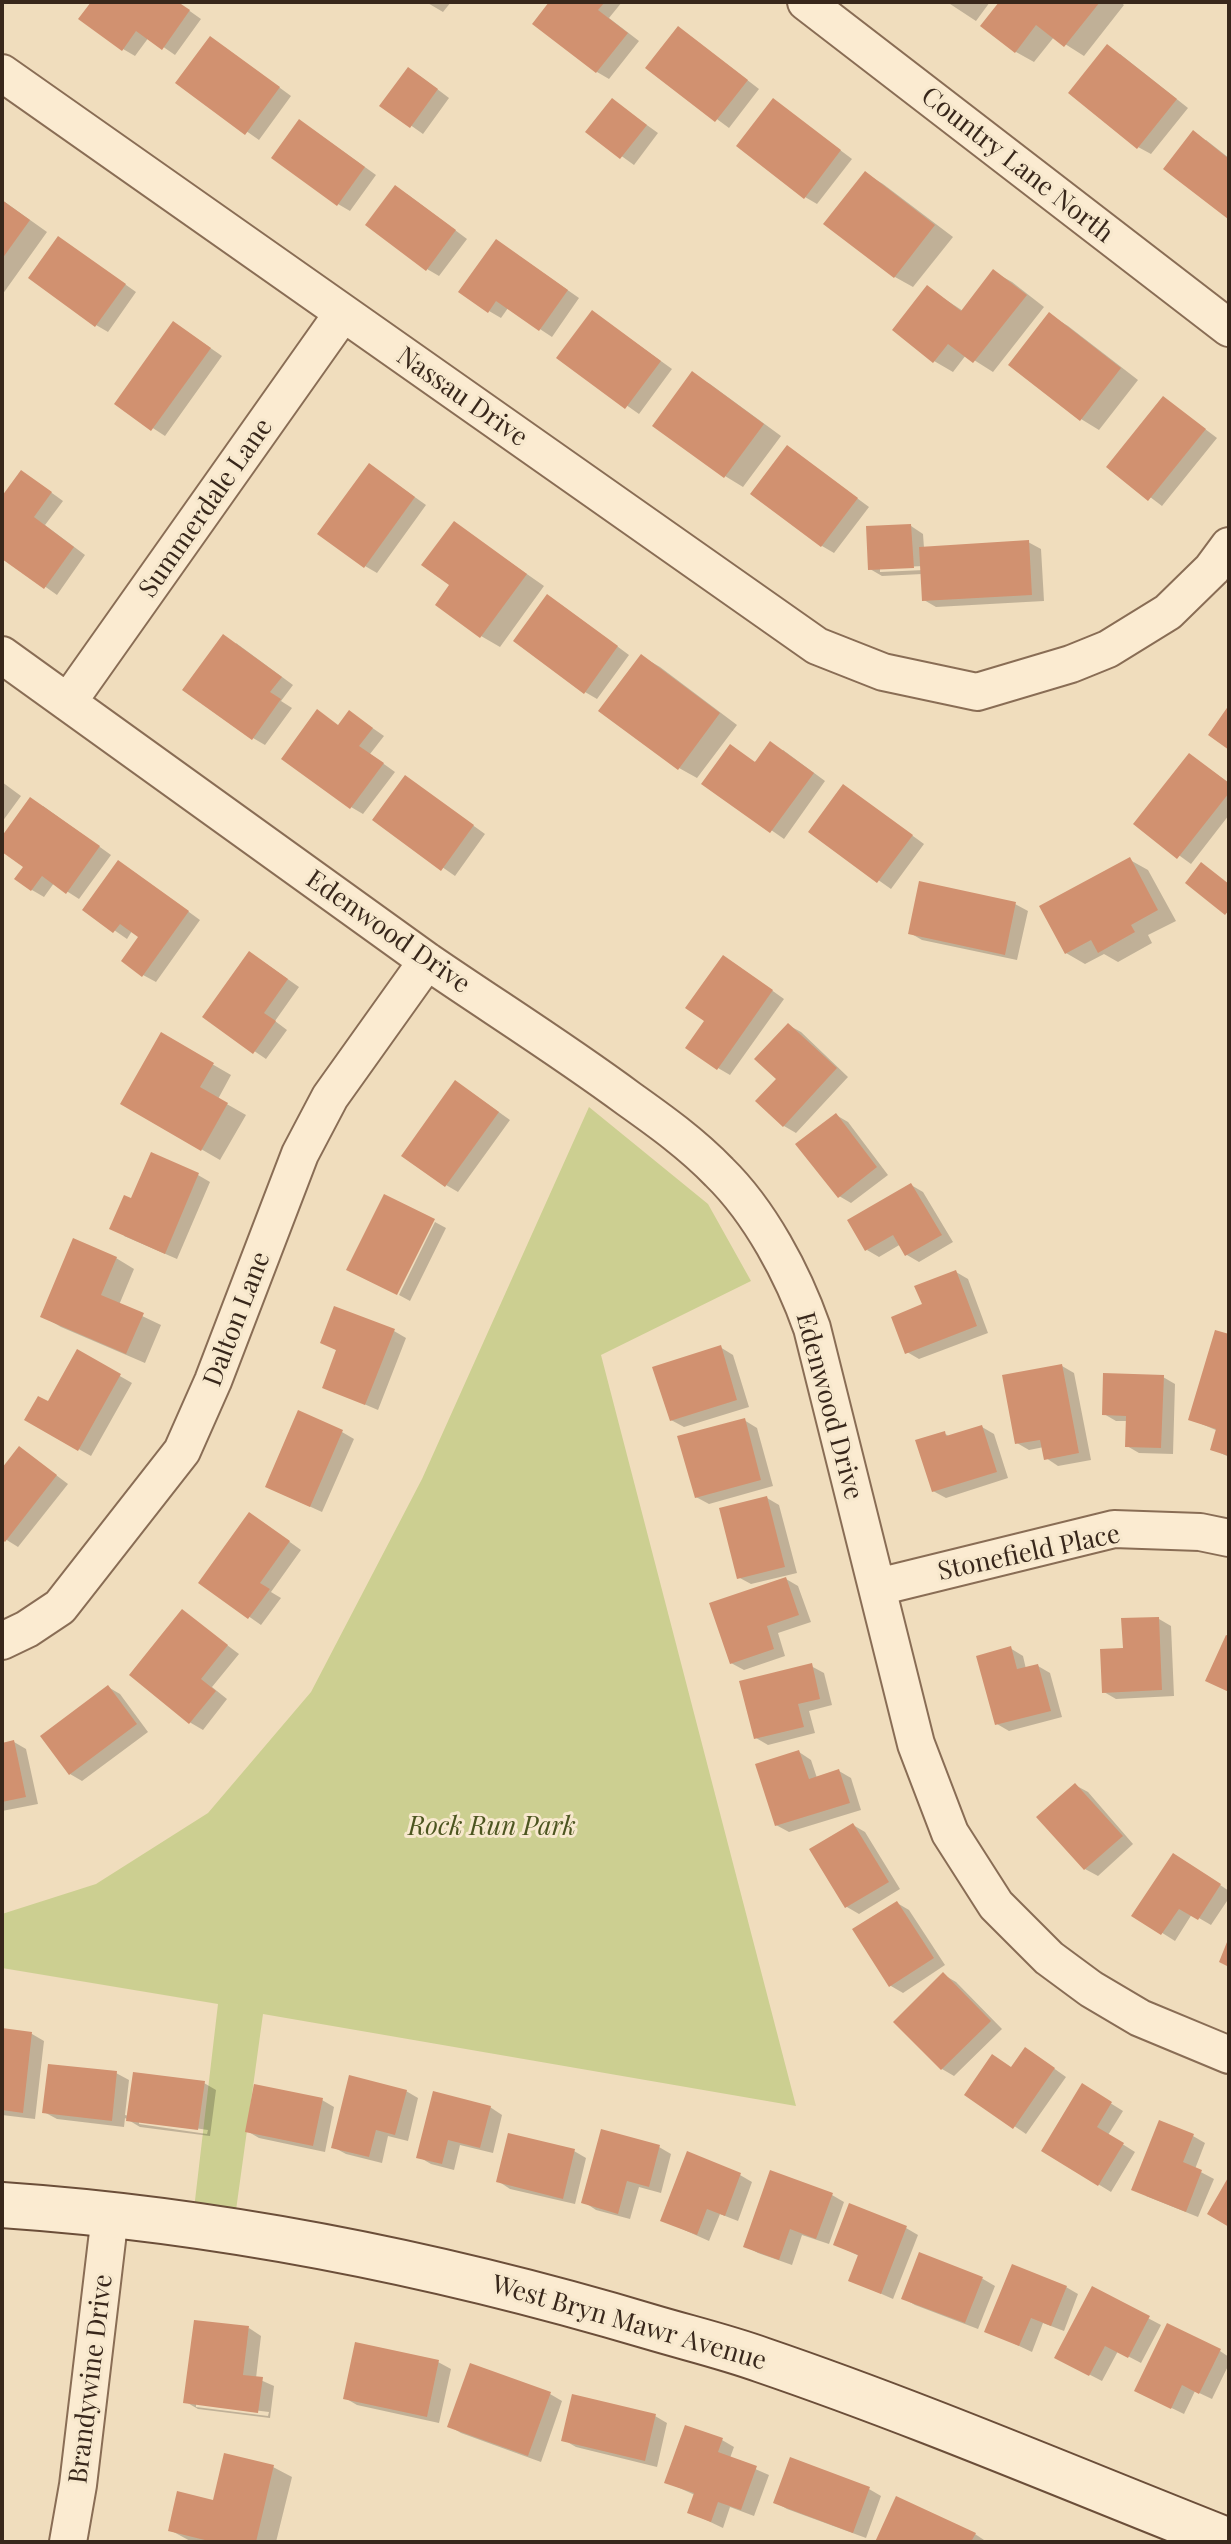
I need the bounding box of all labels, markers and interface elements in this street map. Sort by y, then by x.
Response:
street label: Country Lane North [915,80,1119,250]
street label: Nassau Drive [391,341,533,453]
street label: Summerdale Lane [133,413,279,603]
street label: Edenwood Drive [300,864,476,1000]
street label: Dalton Lane [197,1247,277,1391]
street label: Edenwood Drive [789,1309,869,1503]
street label: Stonefield Place [935,1518,1123,1588]
park label: Rock Run Park [408,1811,576,1843]
street label: West Bryn Mawr Avenue [488,2269,770,2377]
street label: Brandywine Drive [63,2273,119,2485]

